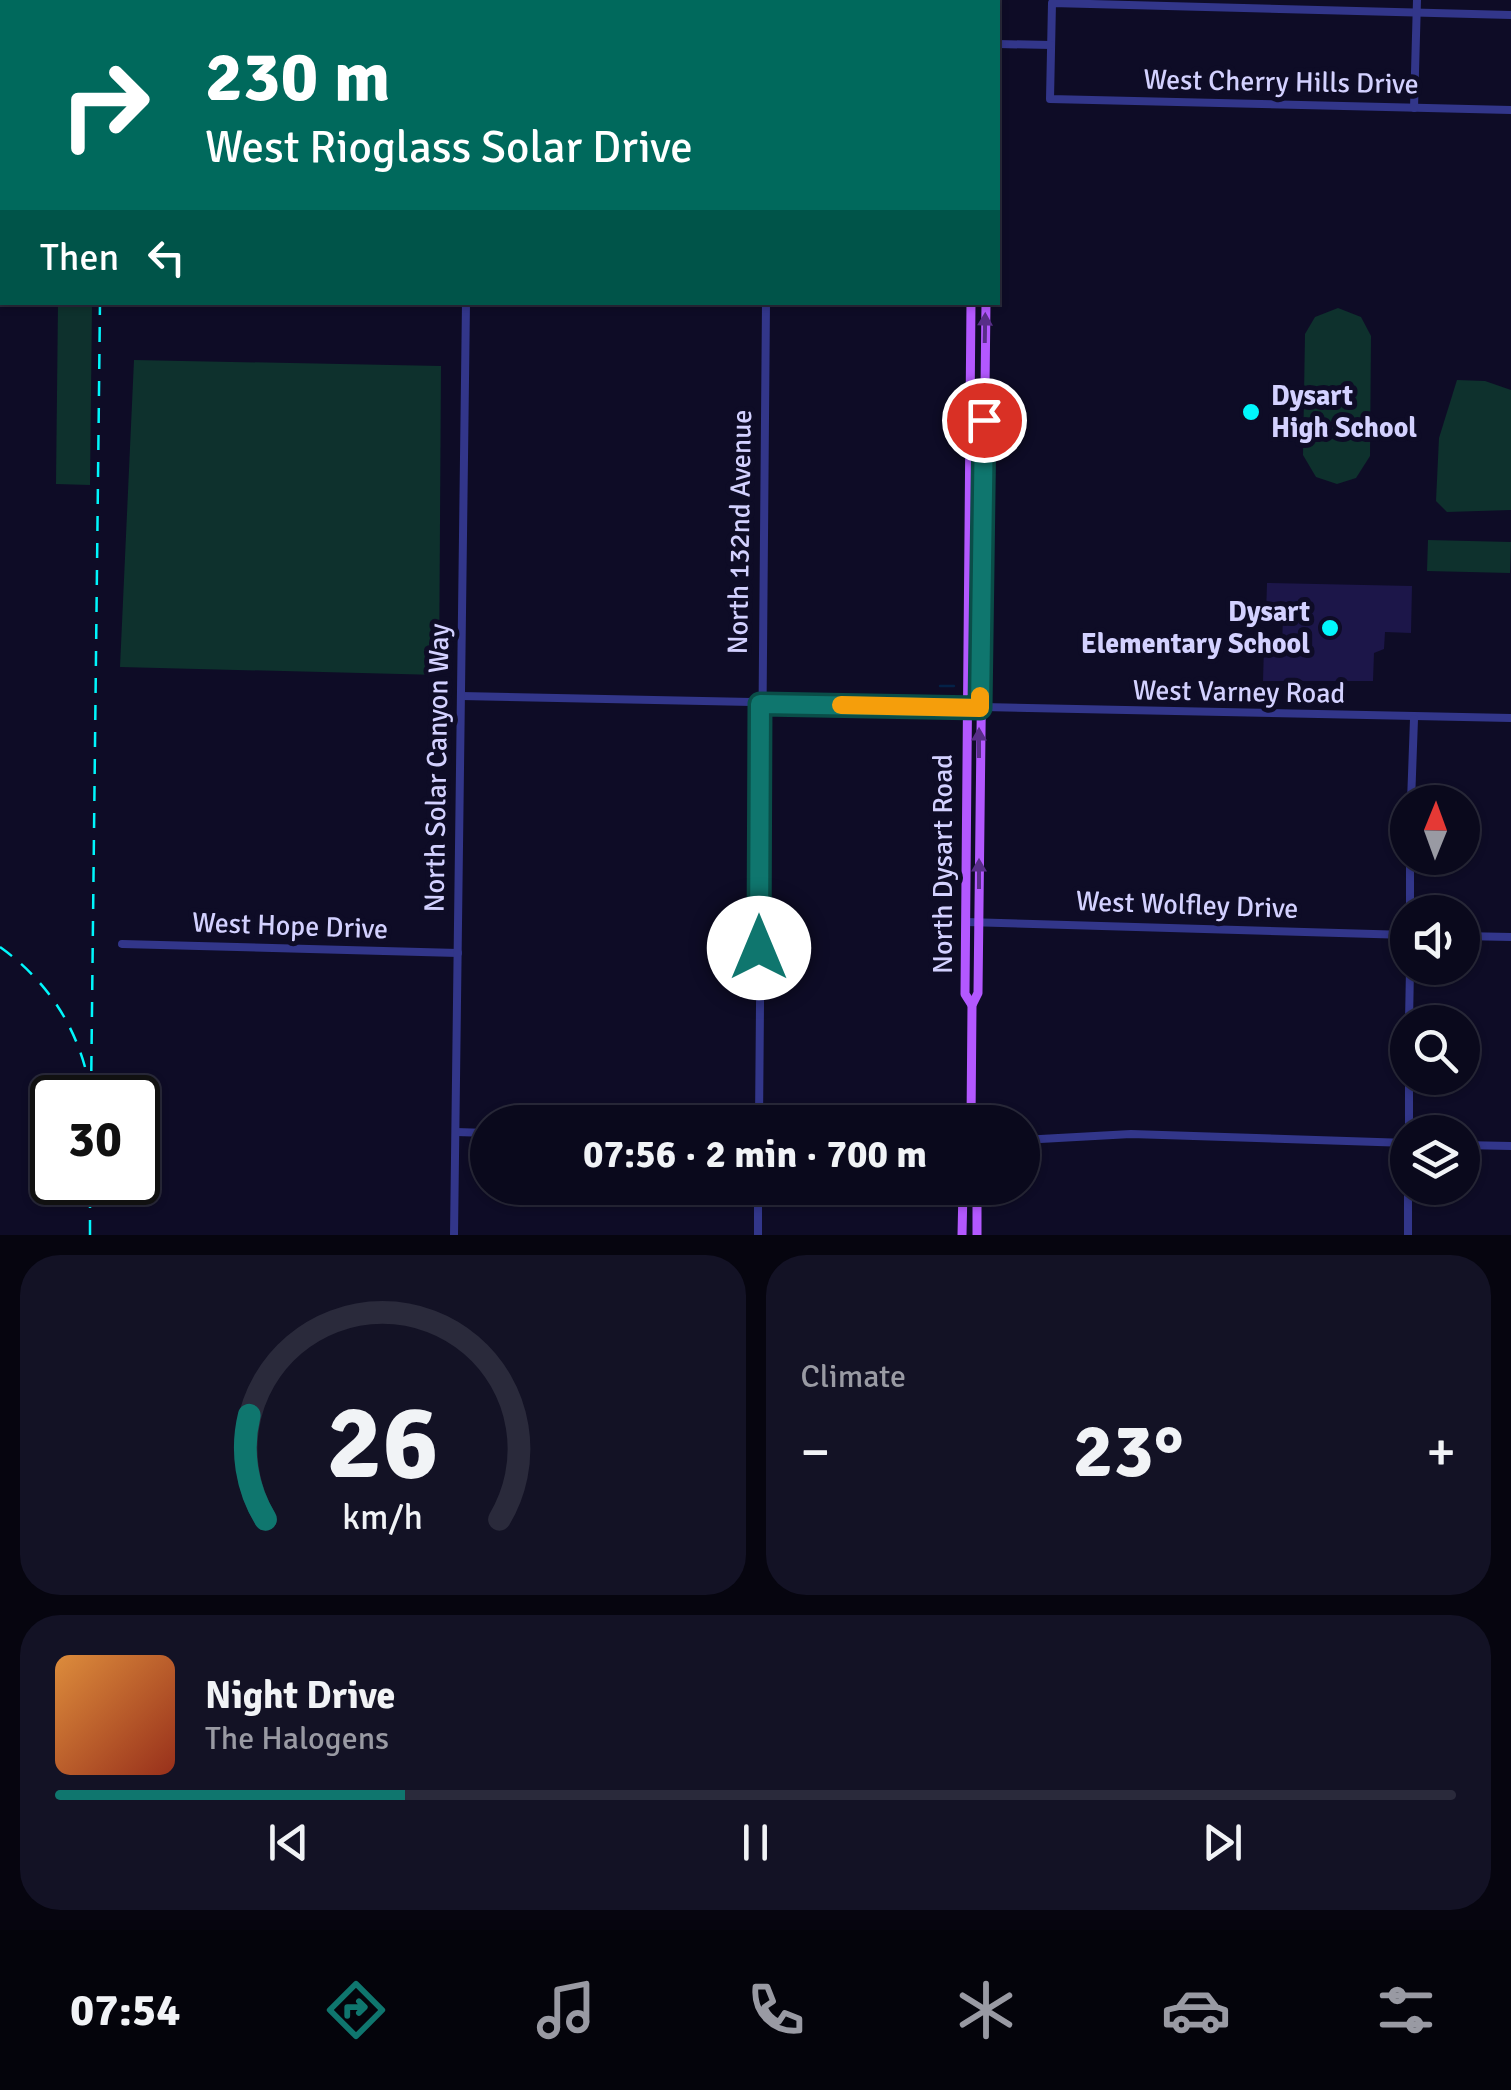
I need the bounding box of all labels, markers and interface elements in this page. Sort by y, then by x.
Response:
text: 230 m [205,34,390,120]
icon: right [40,40,170,170]
street label: West Cherry Hills Drive [1143,63,1419,101]
text: West Rioglass Solar Drive [205,120,693,175]
icon: left [139,230,194,285]
text: Then [40,234,119,281]
one-way arrow [978,311,994,343]
pin [942,378,1027,463]
place label: Dysart High School [1271,379,1417,445]
icon: arrive [957,393,1012,448]
marker: Dysart High School [1240,401,1262,423]
street label: North 132nd Avenue [721,409,759,655]
place label: Dysart Elementary School [1081,595,1311,661]
marker: Dysart Elementary School [1319,617,1341,639]
street label: North Solar Canyon Way [417,623,457,913]
street label: West Varney Road [1132,673,1346,711]
one-way arrow [972,727,988,759]
street label: North Dysart Road [926,754,960,974]
north arrow [1390,785,1480,875]
map controls [1390,785,1480,1205]
one-way arrow [971,857,987,889]
street label: West Wolfley Drive [1075,884,1299,926]
button: sound [1390,895,1480,985]
position arrow [707,896,811,1000]
street label: West Hope Drive [191,906,389,946]
button: search [1390,1005,1480,1095]
speed limit sign: 30 [30,1075,160,1205]
button: layers [1390,1115,1480,1205]
text: 07:56 · 2 min · 700 m [583,1131,927,1178]
text: Climate [801,1357,906,1396]
text: 26 [327,1379,439,1507]
text: 23° [1073,1405,1184,1498]
text: − [801,1418,830,1486]
text: + [1426,1418,1456,1486]
text: km/h [342,1495,423,1539]
text: Night Drive [205,1672,395,1719]
text: The Halogens [205,1719,389,1758]
icon: previous [261,1815,316,1870]
icon: pause [728,1815,783,1870]
icon: next [1195,1815,1250,1870]
icon: directions [321,1975,391,2045]
icon: music [531,1975,601,2045]
icon: phone [741,1975,811,2045]
icon: climate [951,1975,1021,2045]
icon: car [1161,1975,1231,2045]
icon: filters [1371,1975,1441,2045]
text: 07:54 [70,1983,180,2038]

